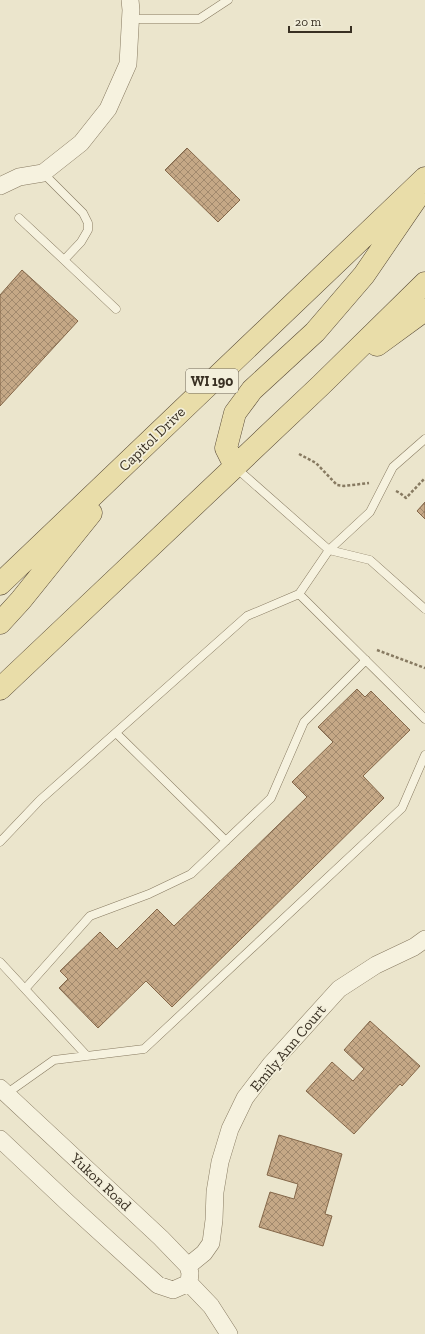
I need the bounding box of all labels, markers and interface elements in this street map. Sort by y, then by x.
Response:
scale bar [289,8,351,34]
text: 20 m [295,15,322,29]
road number: WI 190 [186,369,238,393]
street label: Capitol Drive [115,403,189,475]
street label: Emily Ann Court [246,1001,330,1095]
street label: Yukon Road [66,1149,136,1215]

